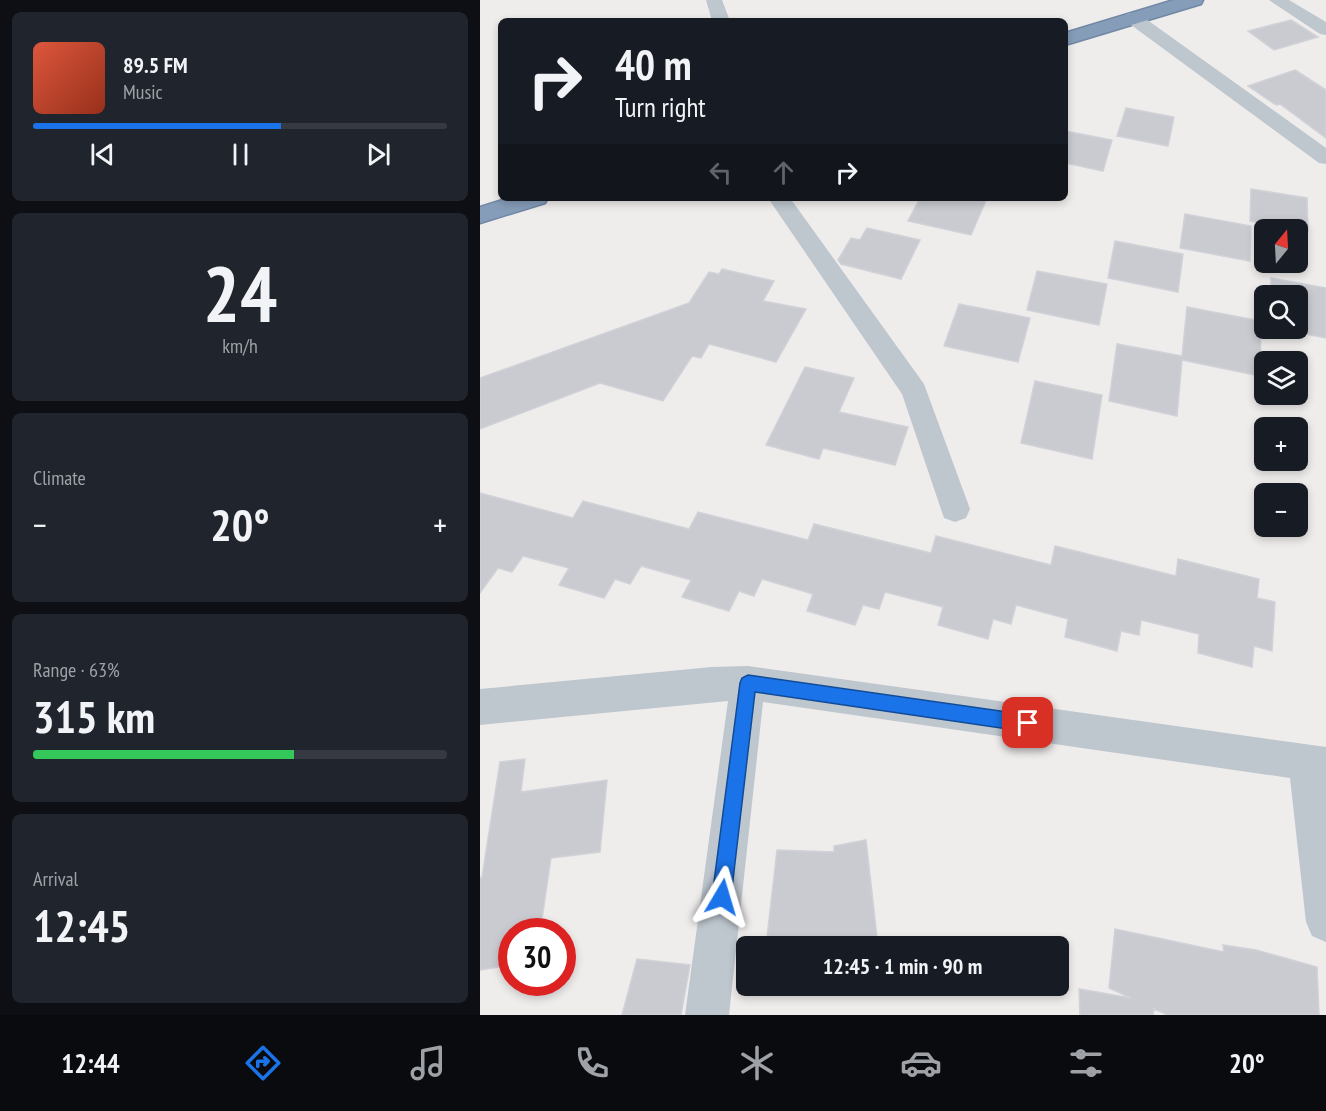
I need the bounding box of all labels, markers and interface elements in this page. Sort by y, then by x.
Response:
text: 40 m [615,37,692,92]
icon: right [516,42,594,120]
text: 89.5 FM [123,51,188,79]
text: Music [123,79,163,105]
text: Turn right [615,90,706,124]
icon: previous [86,138,119,171]
icon: pause [224,138,257,171]
icon: next [362,138,395,171]
icon: left [704,156,737,189]
icon: ahead [767,156,800,189]
icon: right [830,156,863,189]
north arrow [1254,219,1308,273]
map controls [1254,219,1308,537]
text: 24 [203,243,277,344]
button: search [1254,285,1308,339]
text: km/h [222,333,258,359]
button: layers [1254,351,1308,405]
button: + [1254,417,1308,471]
text: Climate [33,465,86,491]
button: − [1254,483,1308,537]
text: 20° [210,495,270,553]
text: − [33,503,47,546]
text: + [433,503,447,546]
text: Range · 63% [33,657,120,683]
text: 315 km [33,687,155,745]
pin [1002,697,1053,748]
icon: arrive [1011,706,1044,739]
position arrow [690,865,754,929]
text: Arrival [33,866,78,892]
text: 12:45 [33,896,130,954]
speed limit sign: 30 [498,918,576,996]
text: 12:45 · 1 min · 90 m [823,952,982,980]
icon: directions [242,1042,284,1084]
icon: music [407,1042,449,1084]
icon: phone [571,1042,613,1084]
icon: climate [736,1042,778,1084]
icon: car [900,1042,942,1084]
icon: filters [1065,1042,1107,1084]
text: 12:44 [61,1046,120,1080]
text: 20° [1229,1046,1265,1080]

